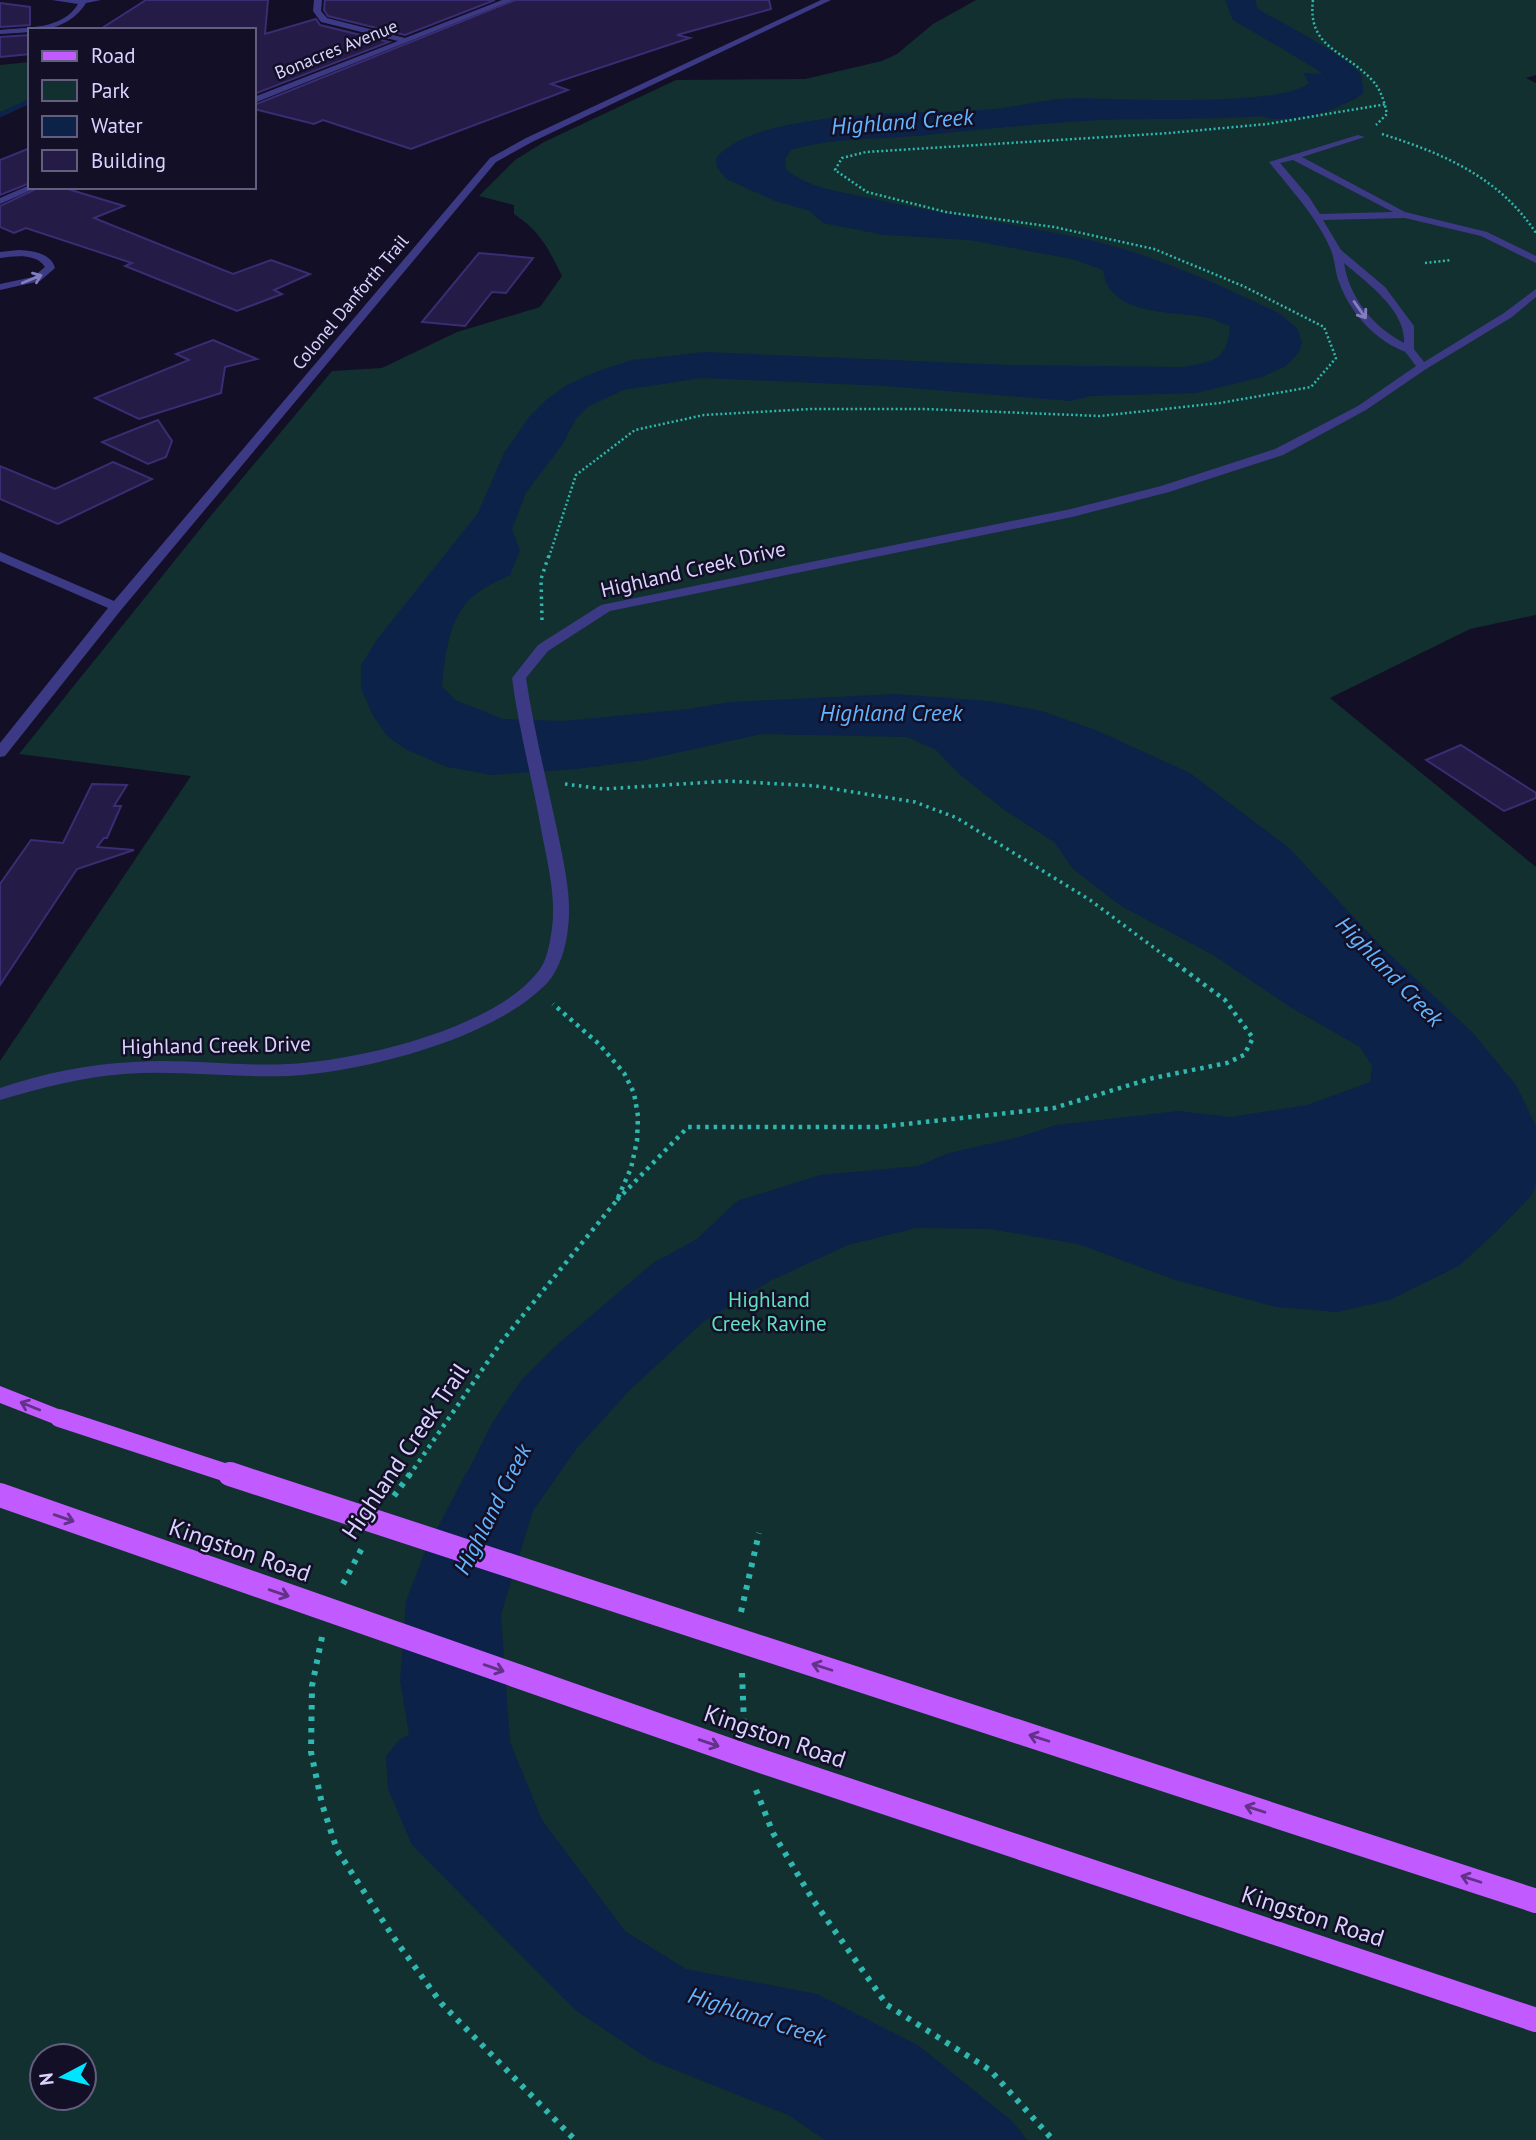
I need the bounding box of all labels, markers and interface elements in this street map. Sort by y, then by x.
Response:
street label: Bonacres Avenue [271,14,401,84]
legend [28,28,256,189]
text: Road [91,42,135,69]
text: Park [91,77,130,104]
water label: Highland Creek [830,101,976,140]
text: Water [91,112,143,139]
text: Building [91,147,166,174]
street label: Colonel Danforth Trail [287,229,414,374]
one-way arrow [21,272,43,285]
one-way arrow [1353,300,1367,319]
street label: Highland Creek Drive [598,535,788,603]
water label: Highland Creek [820,698,964,727]
water label: Highland Creek [1330,910,1451,1034]
street label: Highland Creek Drive [121,1030,311,1060]
park label: Highland Creek Ravine [711,1286,827,1337]
street label: Highland Creek Trail [334,1357,476,1545]
one-way arrow [19,1398,41,1411]
water label: Highland Creek [447,1437,538,1579]
street label: Kingston Road [165,1511,315,1589]
one-way arrow [53,1513,75,1525]
one-way arrow [268,1588,290,1600]
one-way arrow [812,1660,834,1673]
one-way arrow [483,1662,505,1675]
street label: Kingston Road [700,1697,850,1775]
one-way arrow [1028,1731,1050,1743]
one-way arrow [697,1738,719,1750]
one-way arrow [1244,1802,1266,1815]
one-way arrow [1460,1872,1482,1885]
street label: Kingston Road [1238,1878,1388,1954]
water label: Highland Creek [685,1980,831,2052]
north arrow [28,2042,98,2112]
text: N [33,2071,59,2087]

